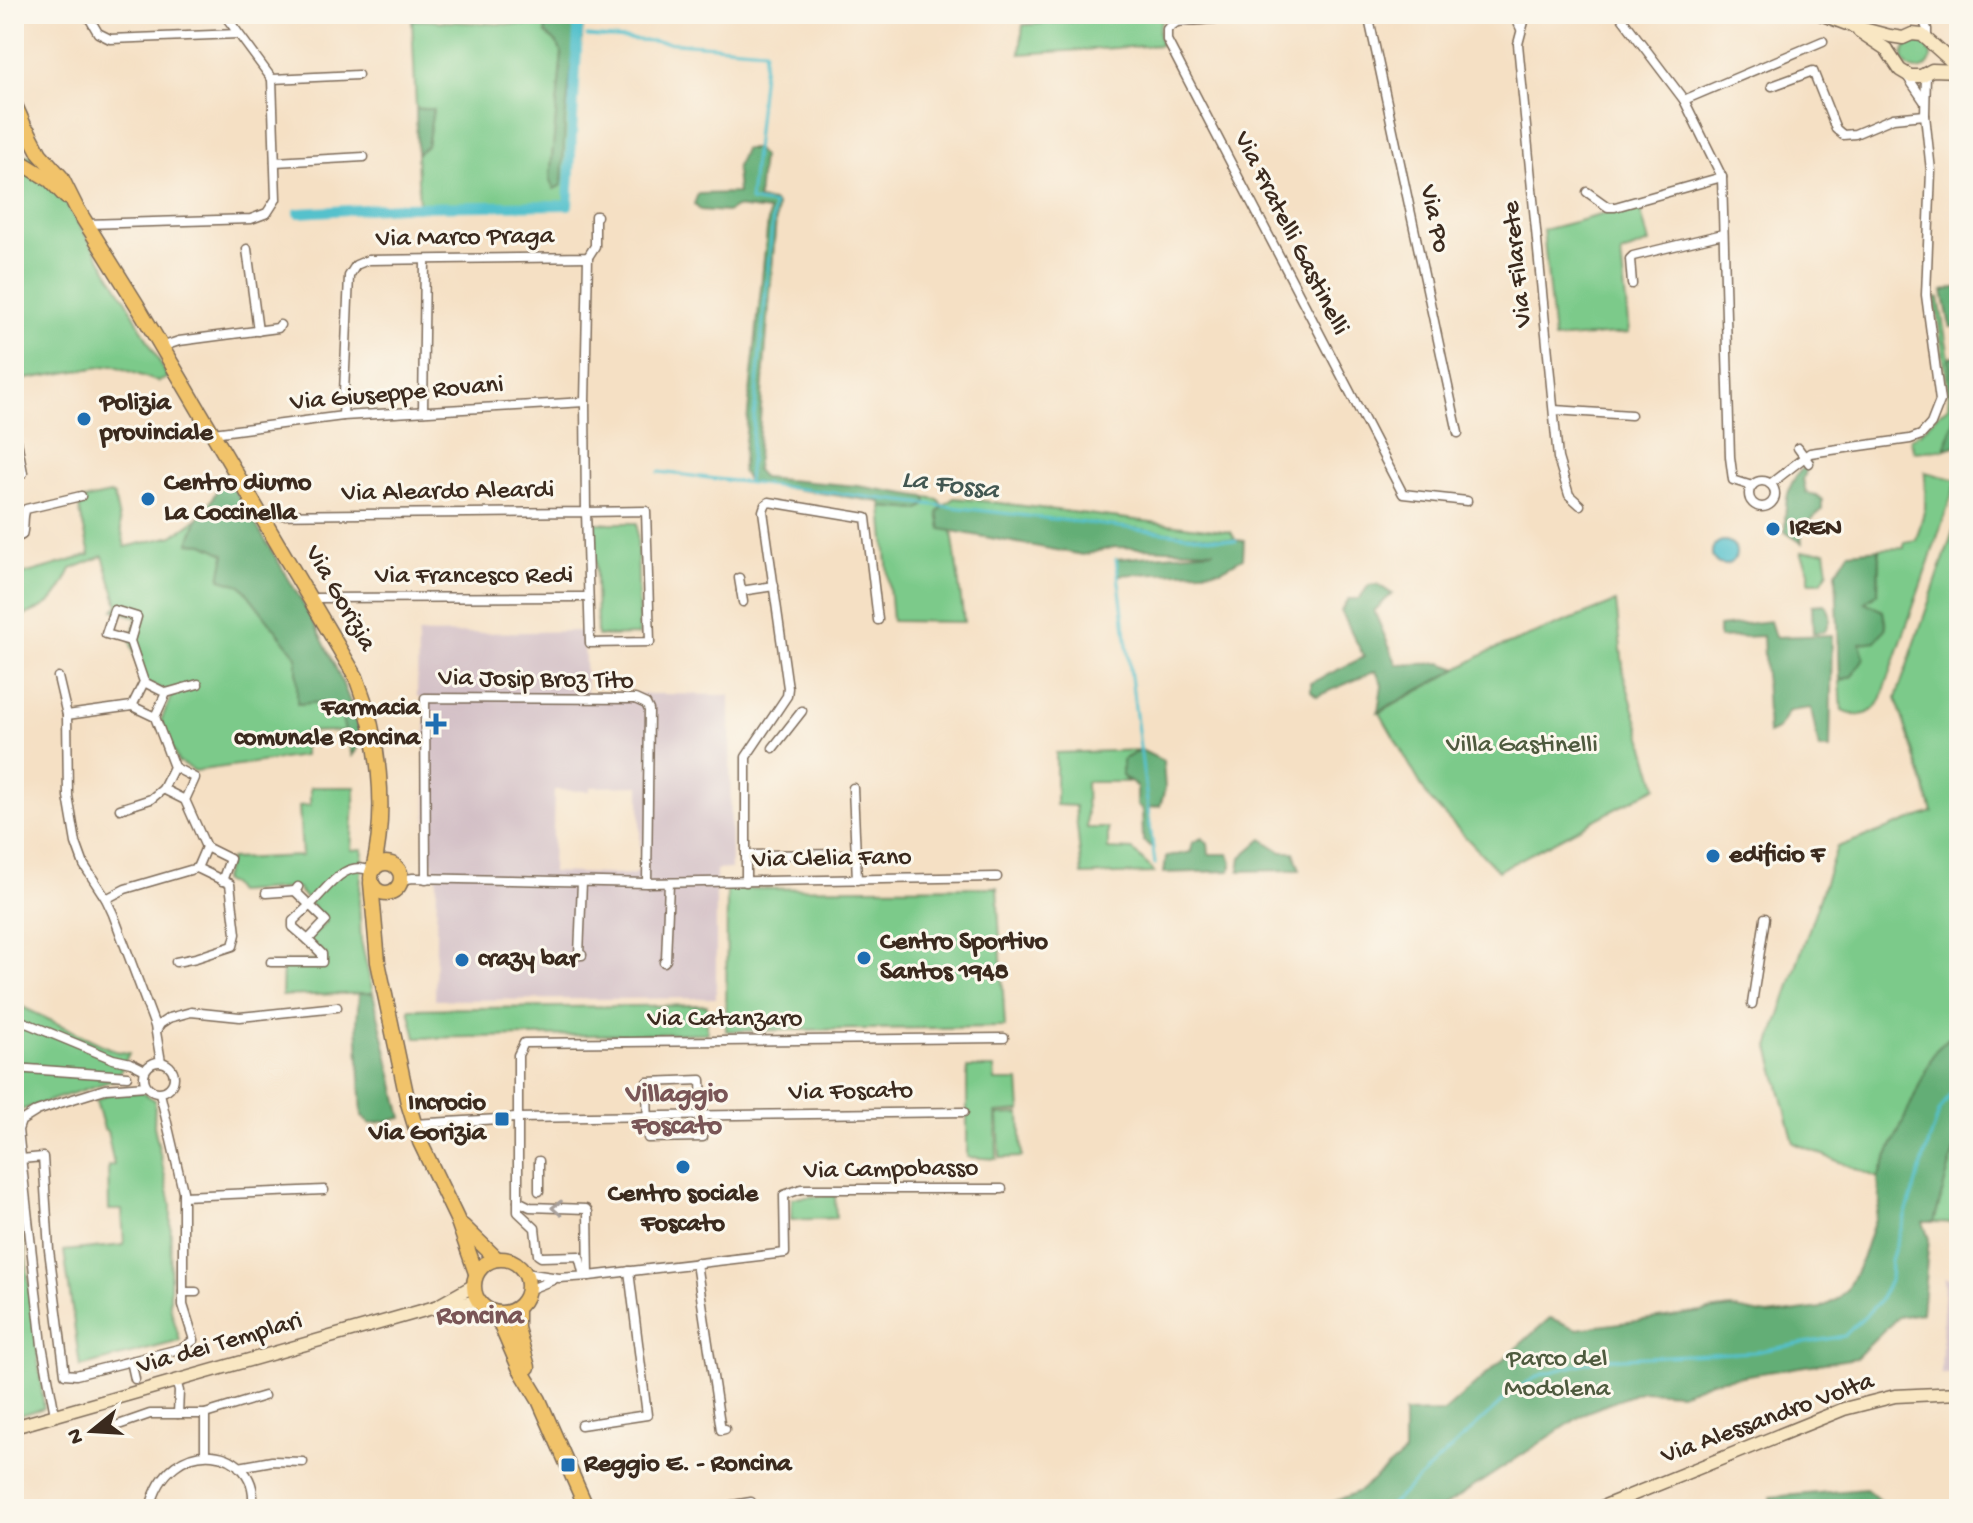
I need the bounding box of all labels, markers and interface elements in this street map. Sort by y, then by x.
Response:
street label: Via Fratelli Gastinelli [1225,126,1355,341]
street label: Via Po [1411,181,1455,256]
street label: Via Filarete [1497,199,1541,330]
street label: Via Marco Praga [375,222,556,256]
street label: Via Giuseppe Rovani [288,370,505,420]
place label: Polizia provinciale [98,389,215,450]
marker: Polizia provinciale [75,410,93,428]
water label: La Fossa [900,464,1002,508]
place label: Centro diurno La Coccinella [164,469,312,530]
street label: Via Aleardo Aleardi [340,476,555,510]
marker: Centro diurno La Coccinella [139,490,157,508]
place label: IREN [1789,514,1842,545]
marker: IREN [1764,520,1782,538]
street label: Via Gorizia [296,540,382,659]
street label: Via Francesco Redi [374,562,573,593]
street label: Via Josip Broz Tito [437,664,634,698]
place label: Farmacia comunale Roncina [234,694,422,755]
marker: Farmacia comunale Roncina [427,715,445,733]
park label: Villa Gastinelli [1445,731,1598,762]
place label: edificio F [1728,841,1826,872]
street label: Via Clelia Fano [751,843,912,877]
marker: edificio F [1704,847,1722,865]
place label: Centro Sportivo Santos 1948 [880,928,1049,989]
place label: crazy bar [478,945,581,976]
marker: Centro Sportivo Santos 1948 [855,949,873,967]
marker: crazy bar [453,951,471,969]
street label: Via Catanzaro [646,1005,803,1036]
street label: Via Foscato [788,1076,913,1110]
district label: Villaggio Foscato [624,1079,728,1144]
place label: Incrocio Via Gorizia [368,1089,488,1150]
marker: Incrocio Via Gorizia [493,1110,511,1128]
street label: Via Campobasso [802,1154,979,1188]
marker: Centro sociale Foscato [674,1158,692,1176]
place label: Centro sociale Foscato [608,1180,760,1241]
one-way arrow [550,1200,563,1217]
district label: Roncina [436,1301,525,1334]
street label: Via dei Templari [133,1307,306,1384]
park label: Parco del Modolena [1504,1345,1612,1406]
street label: Via Alessandro Volta [1657,1367,1880,1473]
north arrow [52,1391,132,1471]
text: N [62,1425,91,1447]
place label: Reggio E. - Roncina [583,1450,793,1481]
marker: Reggio E. - Roncina [559,1456,577,1474]

